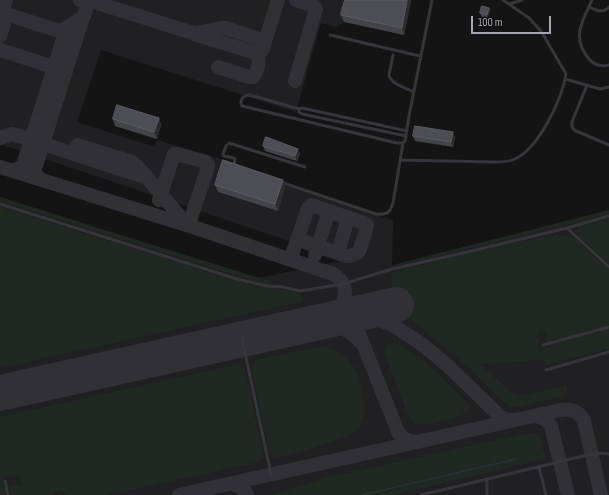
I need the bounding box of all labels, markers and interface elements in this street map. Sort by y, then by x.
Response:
scale bar [473,8,553,34]
text: 100 m [478,15,503,30]

